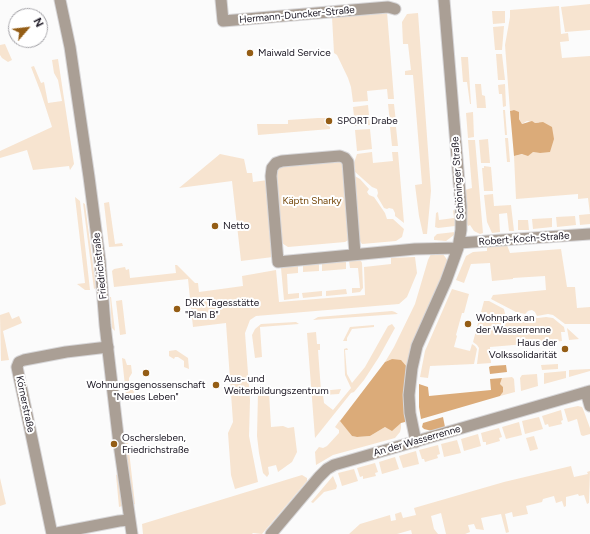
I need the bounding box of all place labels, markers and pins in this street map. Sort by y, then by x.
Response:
place label: Maiwald Service [258,47,331,59]
marker: Maiwald Service [245,48,255,58]
place label: SPORT Drabe [337,115,398,127]
marker: SPORT Drabe [324,116,334,126]
place label: Netto [223,220,250,232]
marker: Netto [210,221,220,231]
place label: DRK Tagesstätte "Plan B" [185,297,259,320]
marker: DRK Tagesstätte "Plan B" [172,304,182,314]
place label: Wohnpark an der Wasserrenne [476,312,551,336]
marker: Wohnpark an der Wasserrenne [463,319,473,329]
place label: Haus der Volkssolidarität [489,337,557,360]
marker: Haus der Volkssolidarität [560,344,570,354]
marker: Wohnungsgenossenschaft "Neues Leben" [141,368,151,378]
place label: Aus- und Weiterbildungszentrum [224,373,329,396]
place label: Wohnungsgenossenschaft "Neues Leben" [86,379,206,402]
marker: Aus- und Weiterbildungszentrum [211,380,221,390]
place label: Oschersleben, Friedrichstraße [122,432,189,456]
marker: Oschersleben, Friedrichstraße [109,439,119,449]

